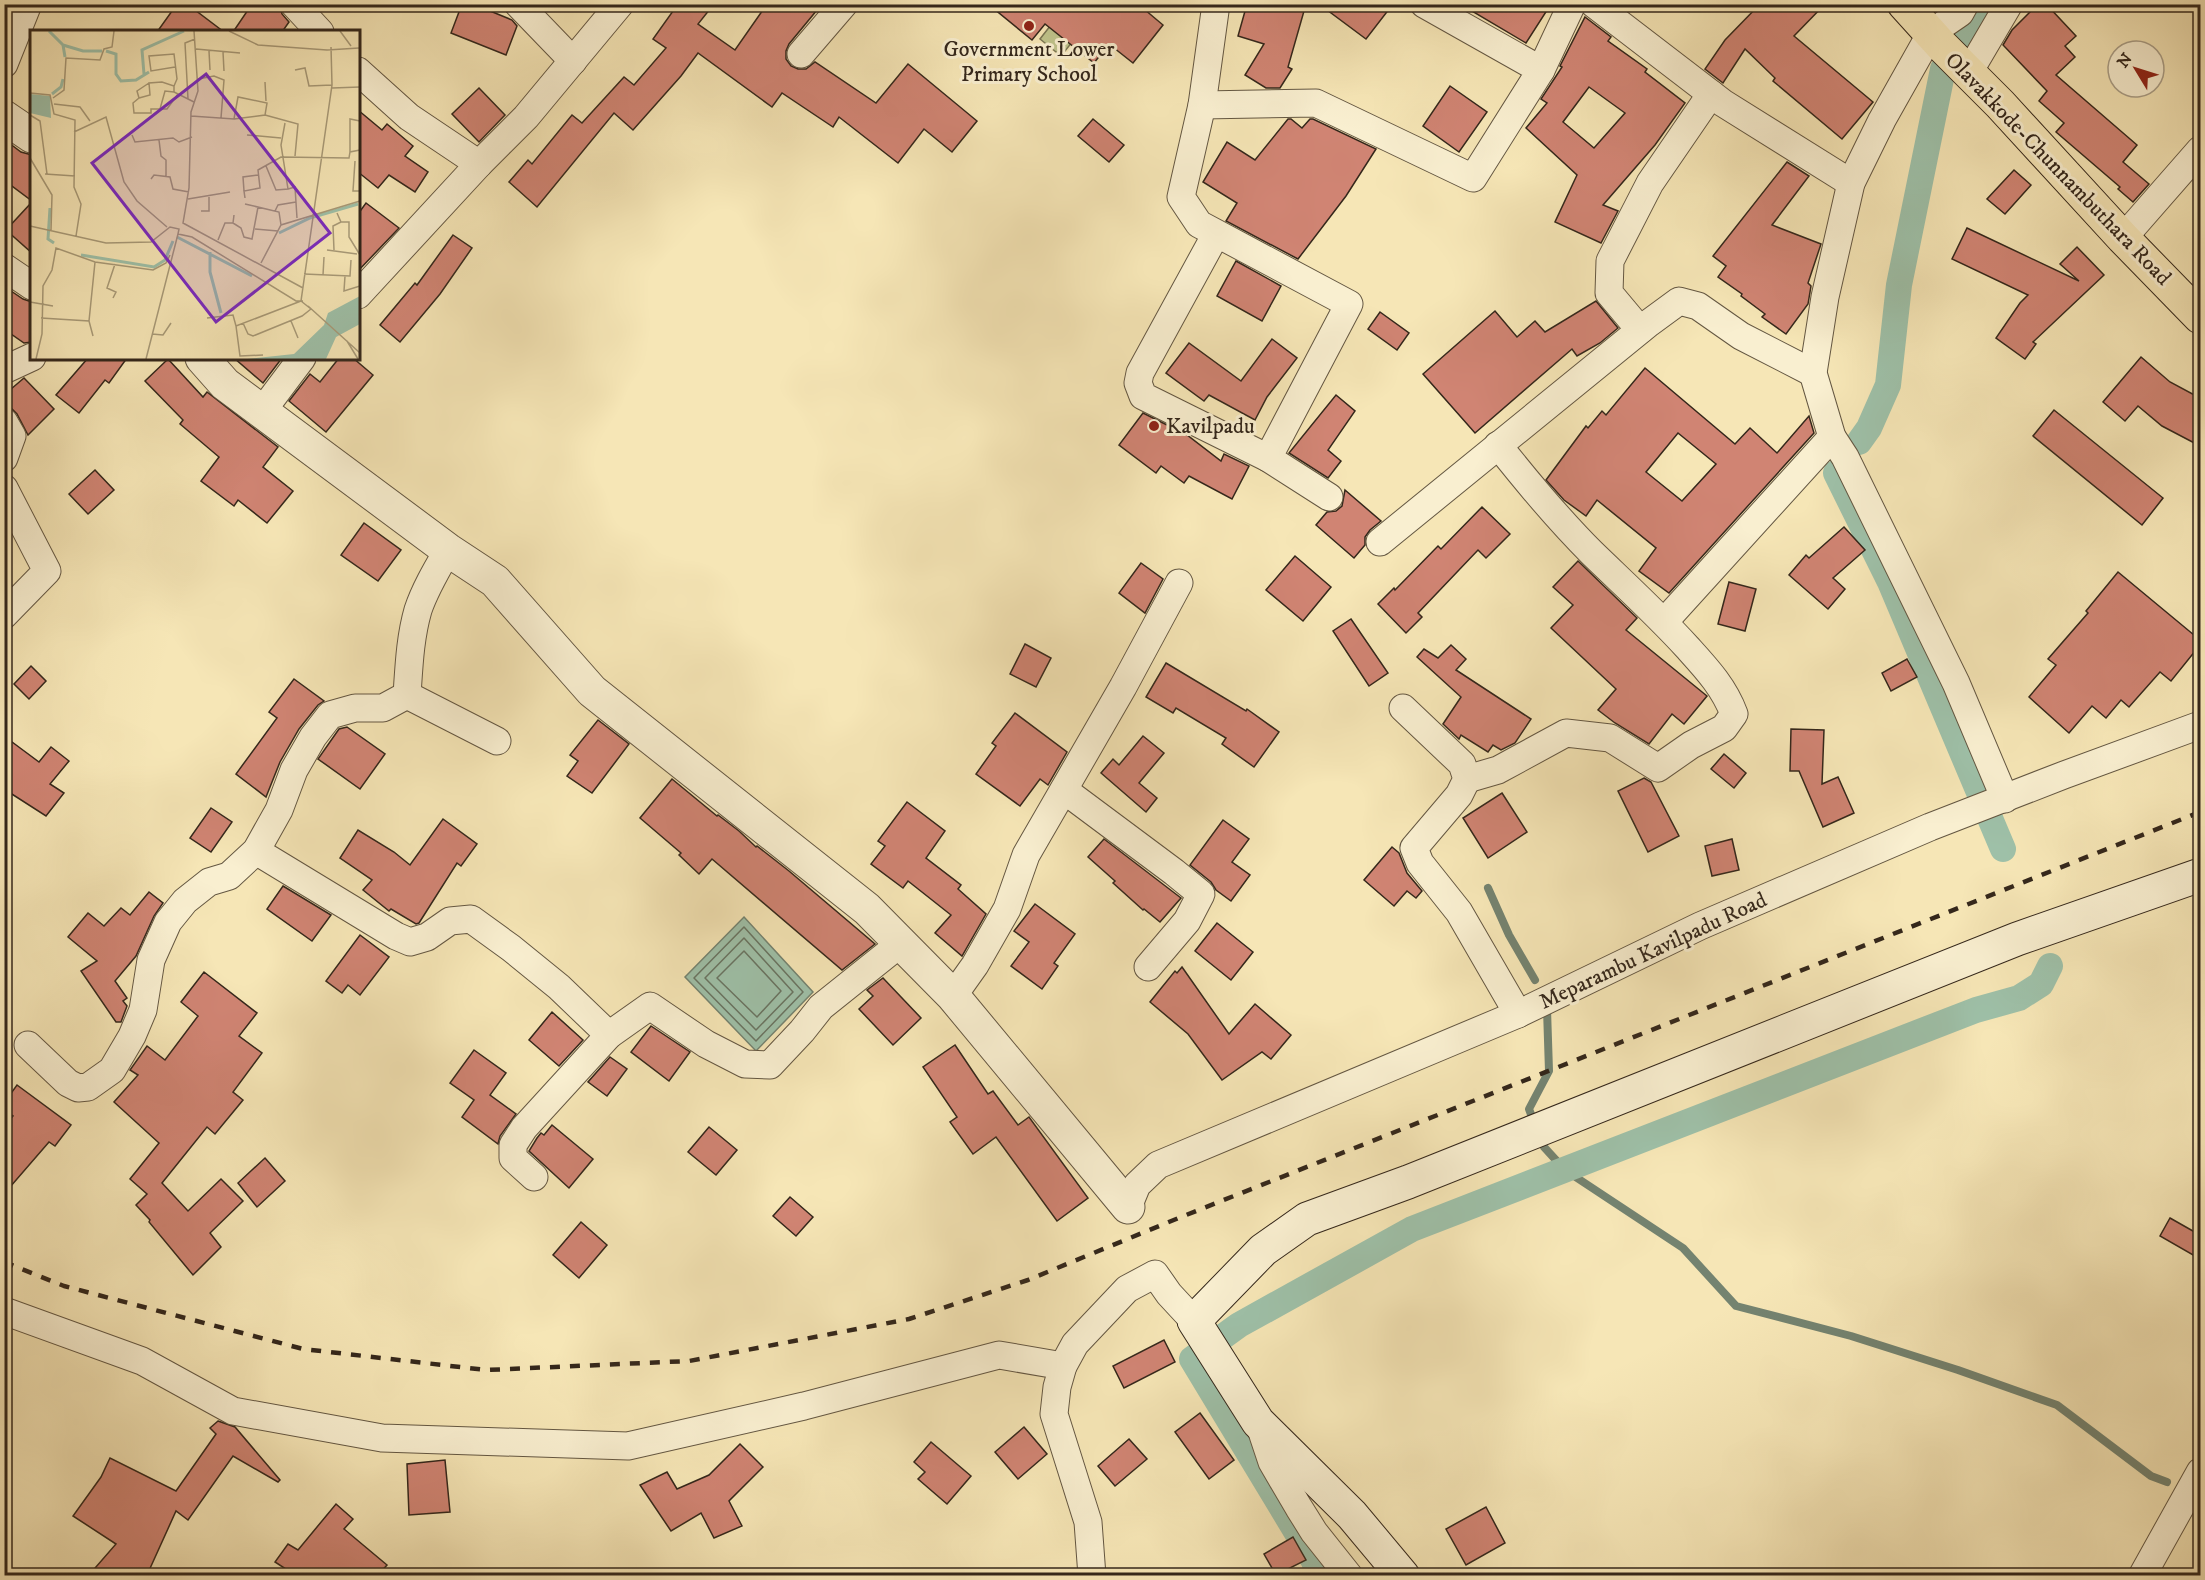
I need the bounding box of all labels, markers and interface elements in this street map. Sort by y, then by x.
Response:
marker: Government Lower Primary School [1022,19,1036,33]
inset map [30,30,360,360]
place label: Government Lower Primary School [943,36,1115,88]
north arrow [2106,39,2166,99]
street label: Olavakkode-Chunnambuthara Road [1939,47,2177,291]
text: N [2113,49,2137,72]
place label: Kavilpadu [1166,413,1255,440]
marker: Kavilpadu [1147,419,1161,433]
street label: Meparambu Kavilpadu Road [1535,886,1771,1016]

